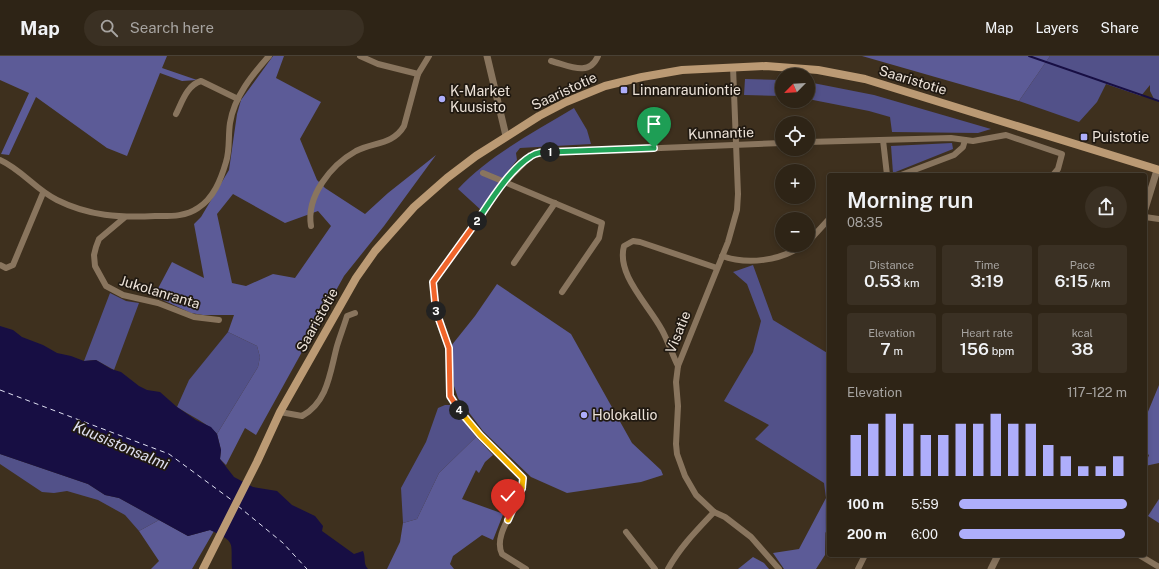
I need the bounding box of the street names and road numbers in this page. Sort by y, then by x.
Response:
street label: Saaristotie [877,62,949,98]
street label: Saaristotie [529,69,599,113]
street label: Kunnantie [688,124,754,142]
street label: Jukolanranta [118,272,202,312]
street label: Saaristotie [293,285,341,355]
street label: Visatie [662,308,694,356]

